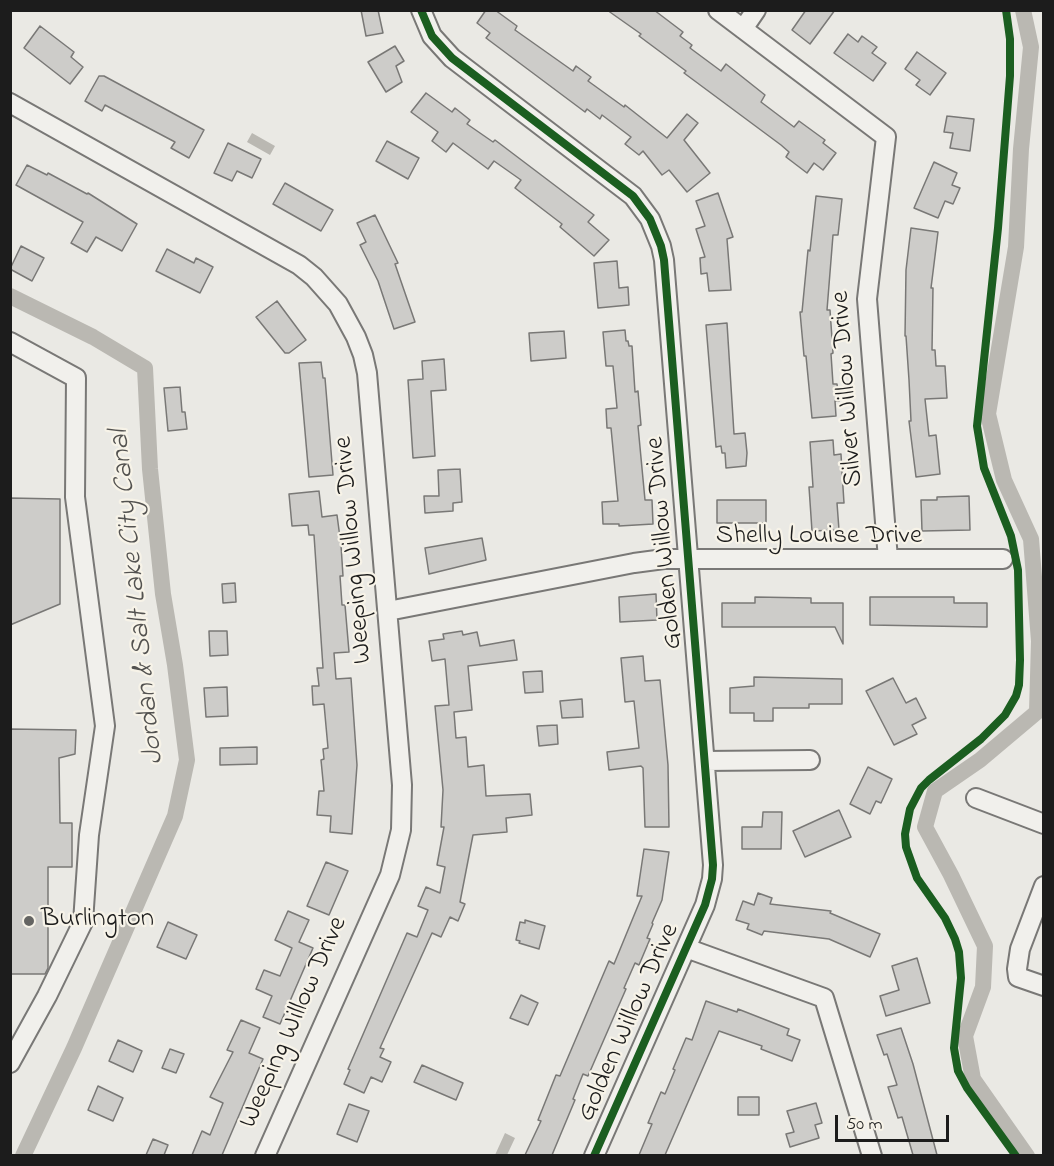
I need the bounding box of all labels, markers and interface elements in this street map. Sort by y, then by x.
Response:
street label: Silver Willow Drive [826,290,872,488]
water label: Jordan & Salt Lake City Canal [105,428,173,766]
street label: Weeping Willow Drive [329,435,381,665]
street label: Golden Willow Drive [641,435,691,651]
street label: Shelly Louise Drive [716,522,922,554]
place label: Burlington [41,905,154,937]
street label: Weeping Willow Drive [234,912,356,1134]
marker: Burlington [22,914,36,928]
street label: Golden Willow Drive [572,919,688,1127]
scale bar [838,1103,952,1141]
text: 50 m [846,1112,883,1138]

